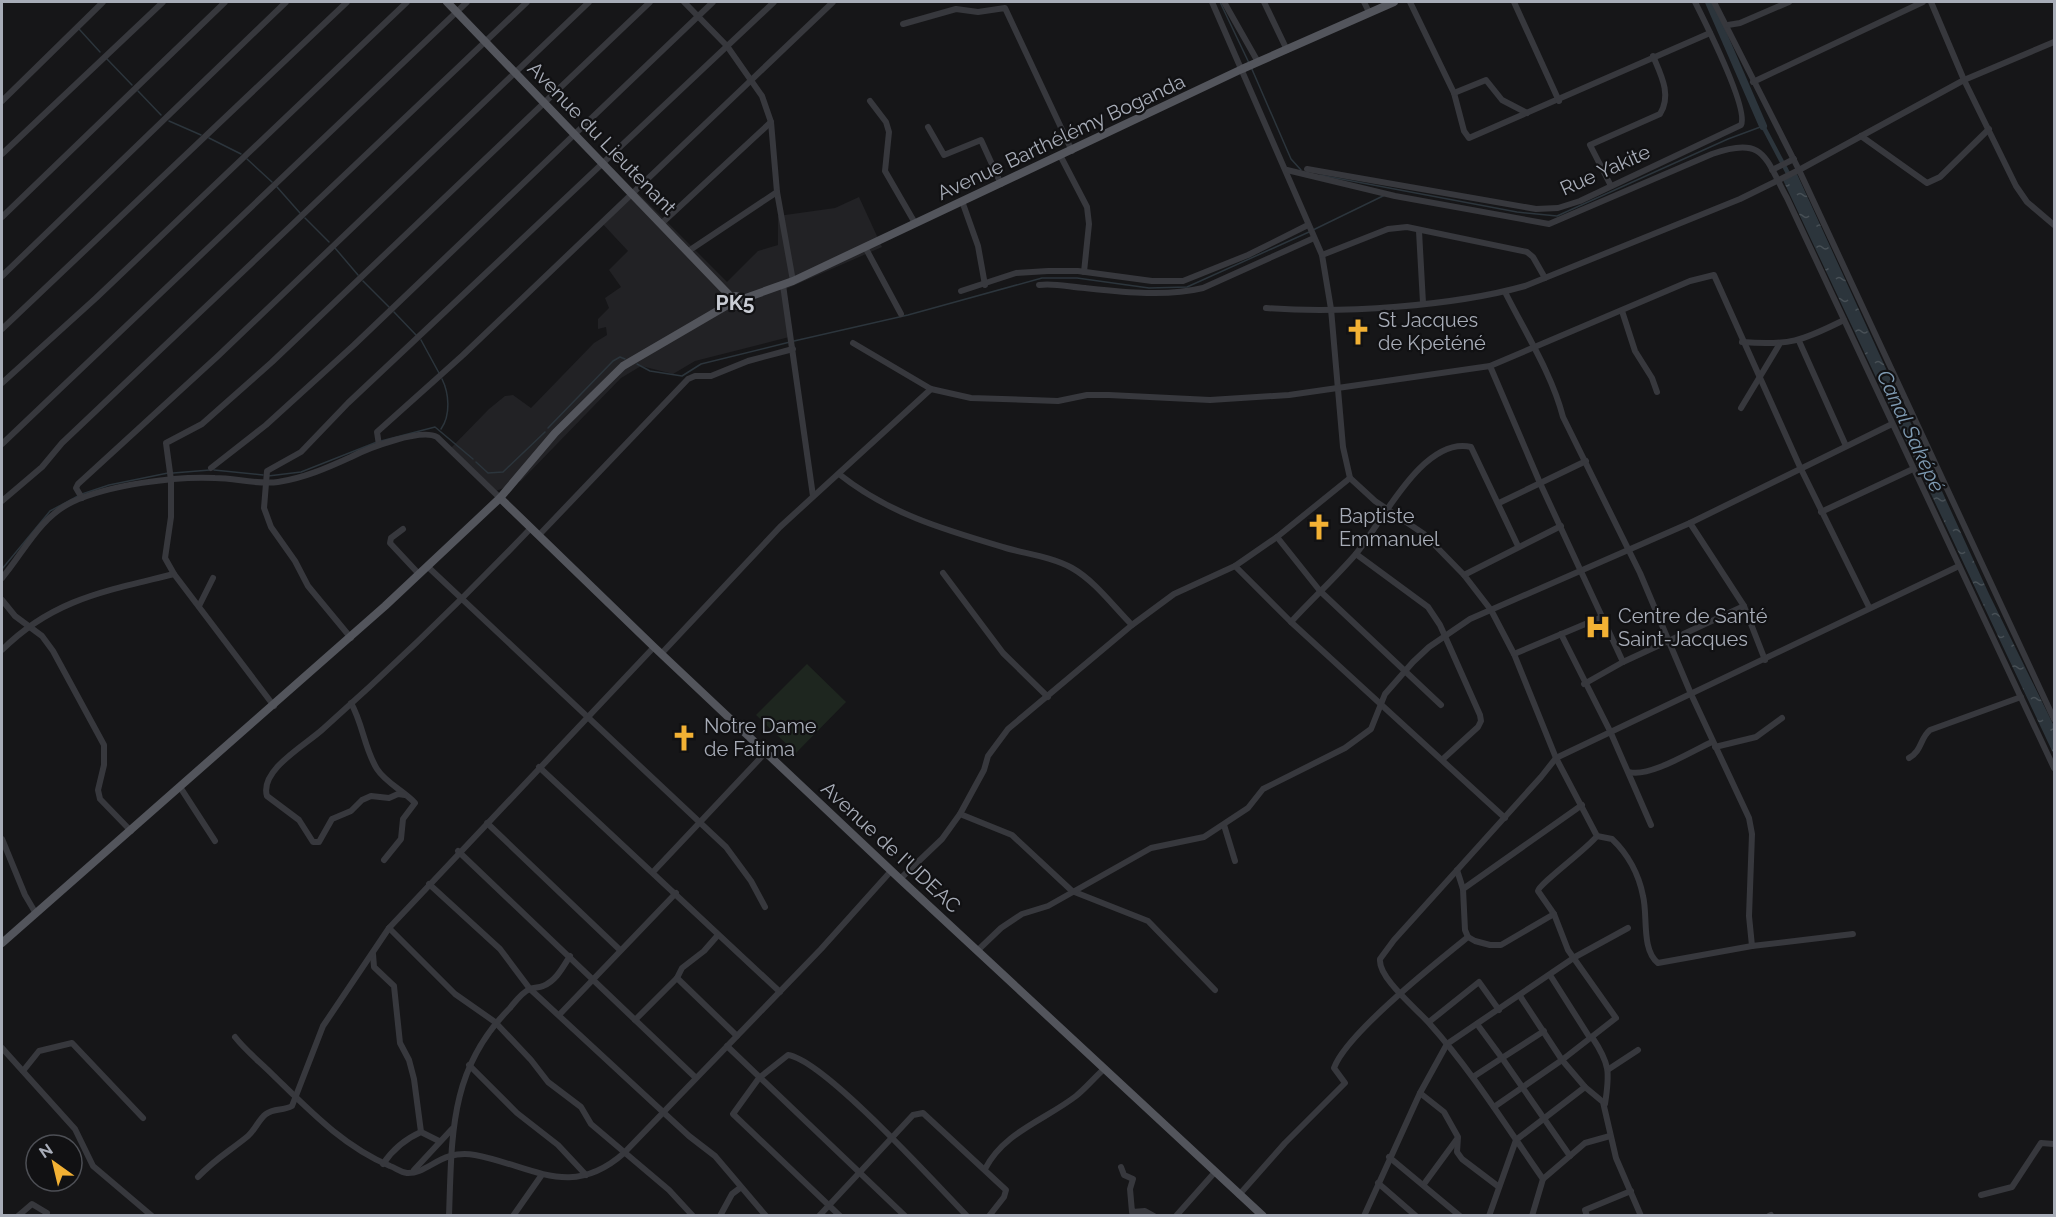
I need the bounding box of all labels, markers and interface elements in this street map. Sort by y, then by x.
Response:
street label: Avenue du Lieutenant [523,56,681,220]
street label: Avenue Barthélémy Boganda [933,69,1189,205]
street label: Rue Yakite [1556,139,1654,201]
district label: PK5 [716,290,754,315]
place label: St Jacques de Kpeténé [1378,308,1486,355]
church icon: St Jacques de Kpeténé [1343,317,1373,347]
water label: Canal Saképé [1872,366,1950,496]
place label: Baptiste Emmanuel [1339,504,1440,551]
church icon: Baptiste Emmanuel [1304,512,1334,542]
place label: Centre de Santé Saint-Jacques [1618,604,1768,651]
hospital icon: Centre de Santé Saint-Jacques [1583,612,1613,642]
place label: Notre Dame de Fatima [704,714,817,761]
church icon: Notre Dame de Fatima [669,723,699,753]
street label: Avenue de I'UDEAC [816,776,966,918]
north arrow [24,1133,84,1193]
text: N [36,1140,56,1162]

